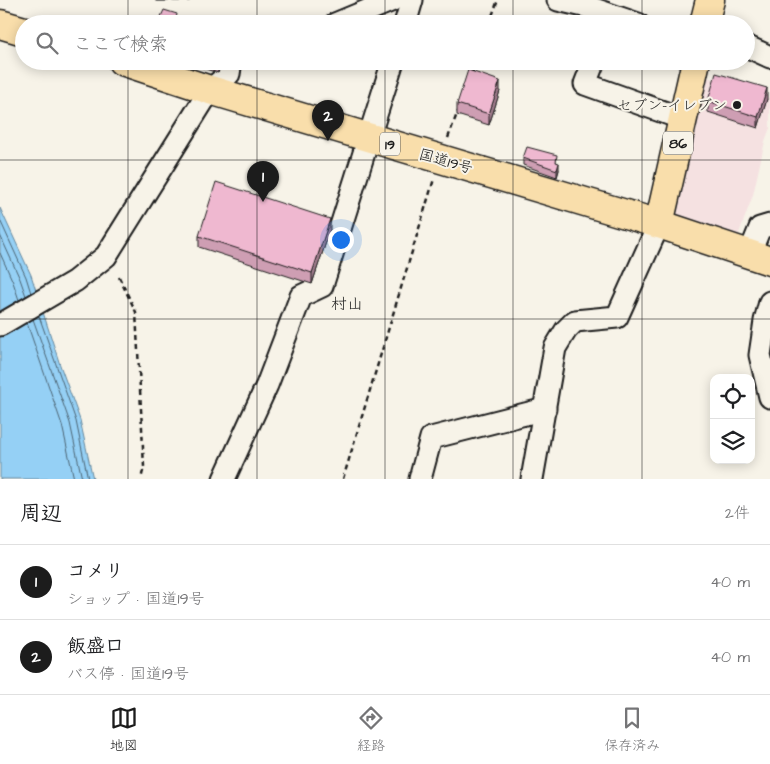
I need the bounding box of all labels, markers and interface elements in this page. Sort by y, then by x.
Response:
search box [15,15,755,70]
icon: search [33,29,61,57]
text: ここで検索 [73,31,168,58]
place label: セブン-イレブン [617,95,727,116]
marker: セブン-イレブン [731,99,743,111]
pin: 2 [312,100,344,141]
road number: 19 [380,132,400,156]
road number: 86 [663,132,693,154]
street label: 国道19号 [416,144,475,179]
pin: 1 [247,161,279,202]
your location [328,227,354,253]
district label: 村山 [331,293,363,315]
map controls [710,374,755,464]
button: locate [710,374,755,419]
button: layers [710,419,755,464]
text: 周辺 [20,499,62,528]
text: 2件 [725,502,750,524]
text: コメリ [67,558,124,585]
text: 1 [35,571,37,593]
text: 40 m [710,571,750,593]
text: ショップ · 国道19号 [67,588,205,610]
text: 飯盛口 [67,633,124,660]
text: 2 [31,646,41,668]
text: 40 m [710,646,750,668]
text: バス停 · 国道19号 [67,663,189,685]
tab: 地図 [110,704,138,756]
tab: 経路 [357,704,385,756]
tab: 保存済み [604,704,660,756]

